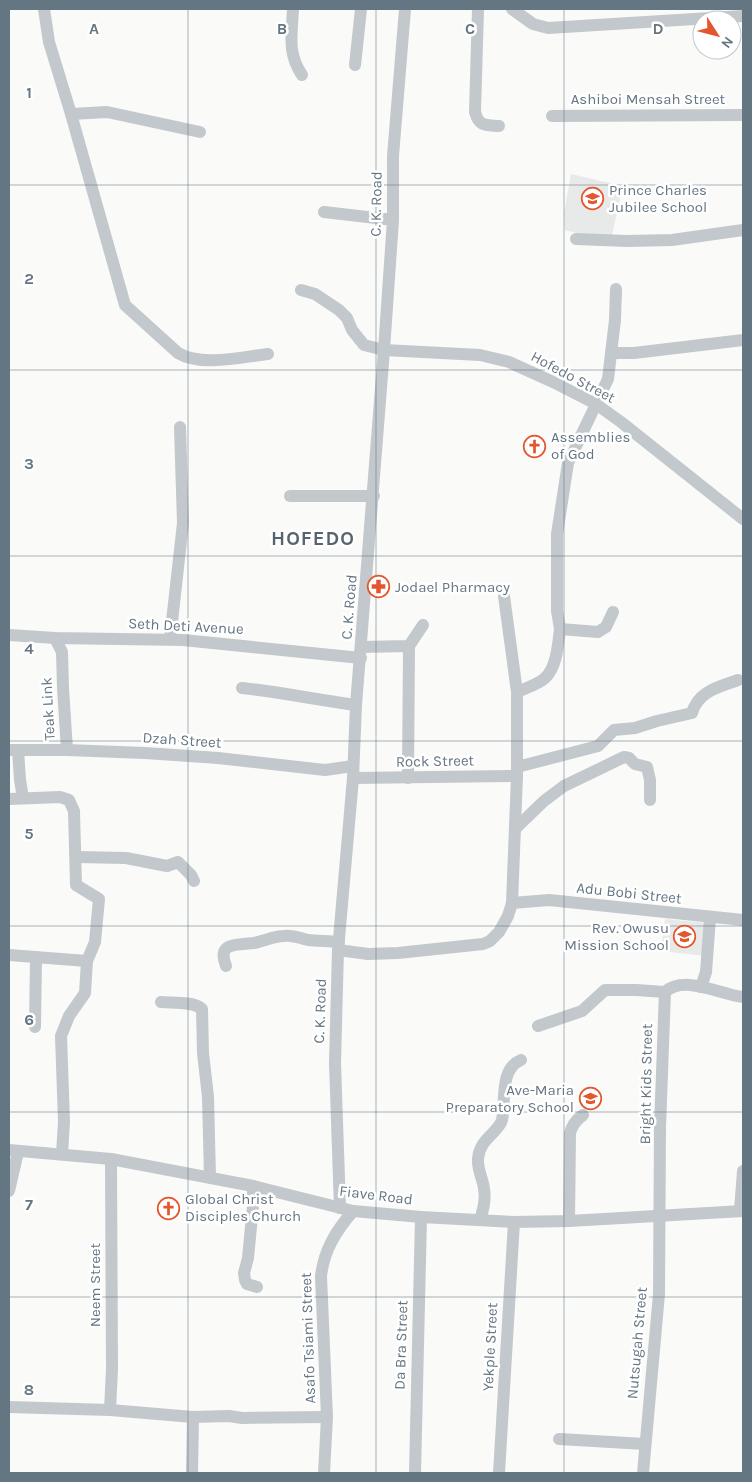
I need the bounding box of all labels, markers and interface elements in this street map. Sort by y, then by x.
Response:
north arrow [692,10,742,60]
text: A [89,19,99,38]
text: B [277,19,287,38]
text: C [465,19,475,38]
text: D [653,19,664,38]
text: N [717,33,737,51]
text: 1 [26,83,32,102]
street label: Ashiboi Mensah Street [571,90,726,108]
street label: C. K. Road [366,171,386,237]
place label: Prince Charles Jubilee School [609,181,707,216]
school or university icon: Prince Charles Jubilee School [581,187,605,211]
text: 2 [24,269,34,288]
street label: Hofedo Street [528,347,619,407]
place label: Assemblies of God [551,428,630,463]
church icon: Assemblies of God [523,434,547,458]
text: 3 [24,454,34,473]
district label: HOFEDO [271,527,355,550]
street label: C. K. Road [337,574,361,640]
pharmacy icon: Jodael Pharmacy [367,575,391,599]
place label: Jodael Pharmacy [395,578,510,596]
street label: Seth Deti Avenue [128,614,244,638]
text: 4 [24,639,34,658]
street label: Teak Link [37,677,59,741]
street label: Dzah Street [142,728,222,752]
street label: Rock Street [396,751,475,771]
text: 5 [24,824,34,843]
street label: Adu Bobi Street [575,879,683,908]
place label: Rev. Owusu Mission School [564,919,669,954]
school or university icon: Rev. Owusu Mission School [673,925,697,949]
street label: C. K. Road [310,978,330,1044]
text: 6 [24,1010,34,1029]
street label: Bright Kids Street [636,1023,656,1145]
place label: Ave-Maria Preparatory School [446,1081,574,1116]
school or university icon: Ave-Maria Preparatory School [578,1087,602,1111]
street label: Fiave Road [338,1182,414,1208]
place label: Global Christ Disciples Church [185,1190,301,1225]
text: 7 [25,1195,33,1214]
church icon: Global Christ Disciples Church [157,1196,181,1220]
street label: Neem Street [86,1242,104,1327]
street label: Asafo Tsiami Street [297,1272,319,1404]
street label: Nutsugah Street [623,1286,651,1400]
street label: Da Bra Street [390,1300,412,1390]
street label: Yekple Street [479,1302,501,1392]
text: 8 [24,1380,34,1399]

